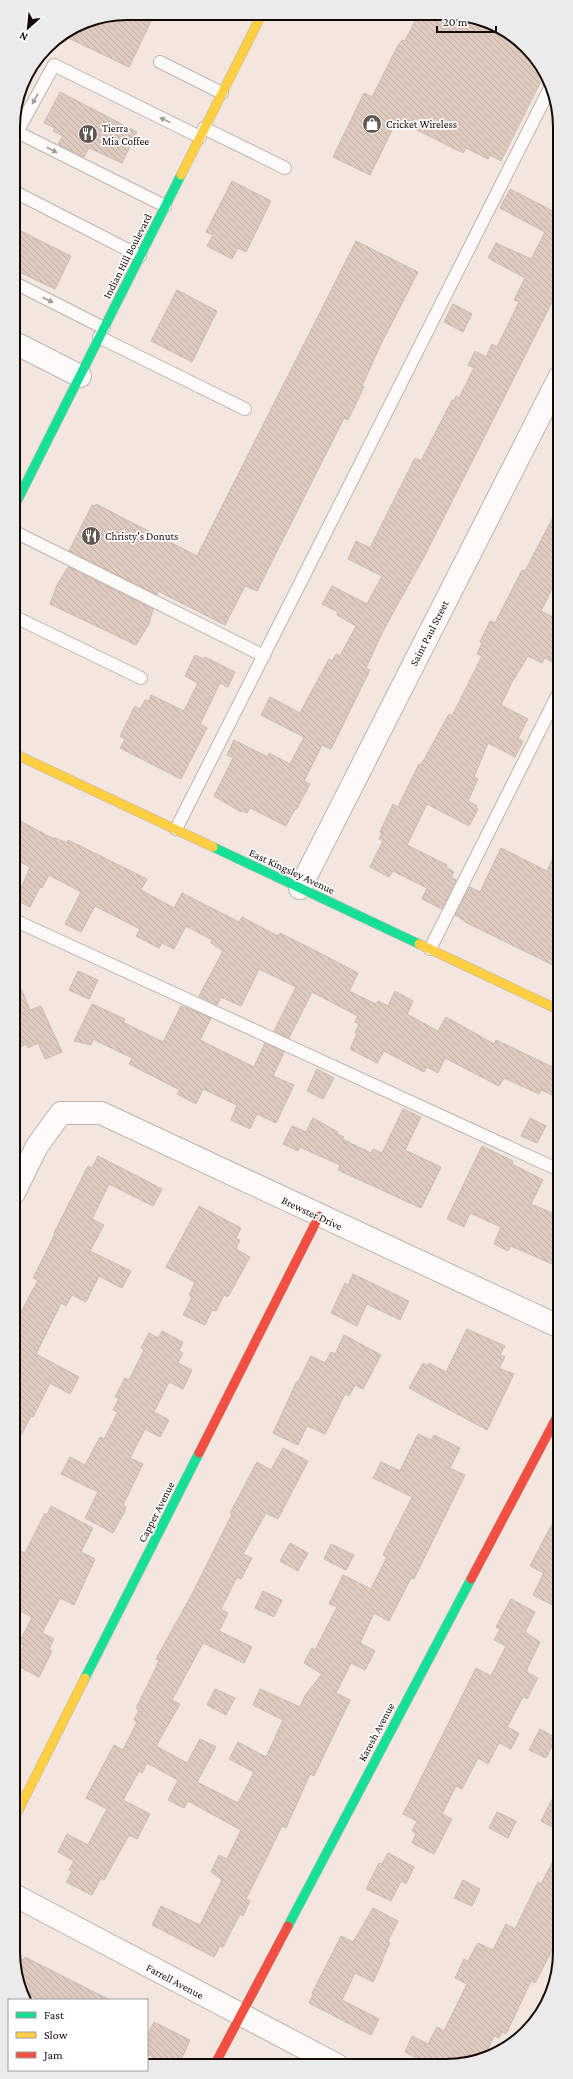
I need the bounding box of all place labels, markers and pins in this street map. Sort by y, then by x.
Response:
shop icon: Cricket Wireless [361,113,383,135]
place label: Cricket Wireless [386,118,457,130]
place label: Tierra Mia Coffee [102,122,149,147]
restaurant icon: Tierra Mia Coffee [77,123,99,145]
restaurant icon: Christy's Donuts [80,525,102,547]
place label: Christy's Donuts [105,530,178,543]

